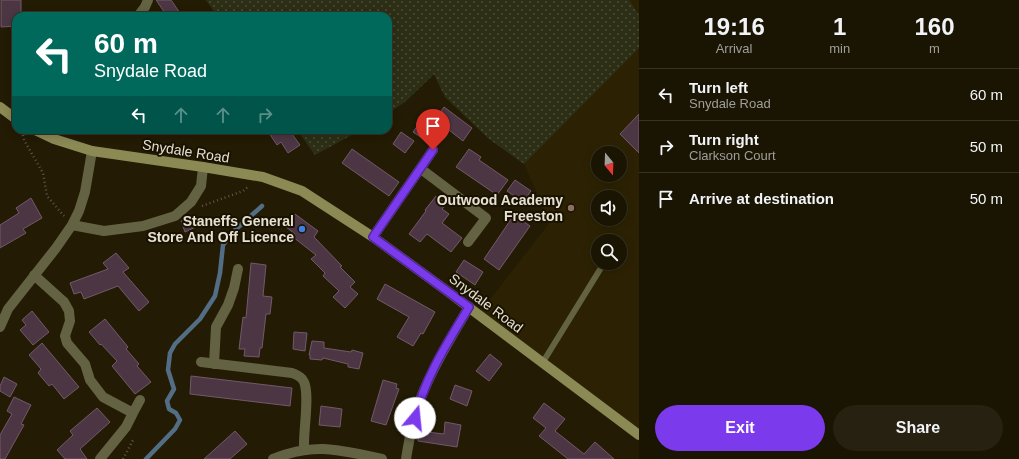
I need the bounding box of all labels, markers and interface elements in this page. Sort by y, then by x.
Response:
text: 19:16 [703,13,765,40]
text: 1 [833,13,846,40]
text: 160 [915,13,955,40]
icon: left [28,28,80,80]
text: 60 m [94,28,158,59]
text: Arrival [716,41,753,56]
text: min [829,41,850,56]
text: m [929,41,940,56]
text: Snydale Road [94,61,207,81]
text: Turn left [689,79,748,96]
icon: left [655,84,677,106]
text: 60 m [970,86,1003,103]
text: Snydale Road [689,96,771,111]
icon: left [128,104,150,126]
icon: ahead [170,104,192,126]
icon: ahead [212,104,234,126]
icon: right [254,104,276,126]
pin [416,109,450,150]
icon: arrive [422,115,444,137]
text: Turn right [689,131,759,148]
street label: Snydale Road [141,136,231,166]
icon: right [655,136,677,158]
text: 50 m [970,138,1003,155]
north arrow [591,146,627,182]
map controls [591,146,627,270]
text: Clarkson Court [689,148,776,163]
icon: arrive [655,188,677,210]
button: sound [591,190,627,226]
text: Arrive at destination [689,190,834,207]
text: 50 m [970,190,1003,207]
place label: Outwood Academy Freeston [437,192,563,224]
marker: Outwood Academy Freeston [566,203,576,213]
place label: Staneffs General Store And Off Licence [147,213,294,245]
marker: Staneffs General Store And Off Licence [297,224,307,234]
button: search [591,234,627,270]
street label: Snydale Road [446,270,526,336]
position arrow [394,397,436,439]
button: Exit [655,405,825,451]
button: Share [833,405,1003,451]

